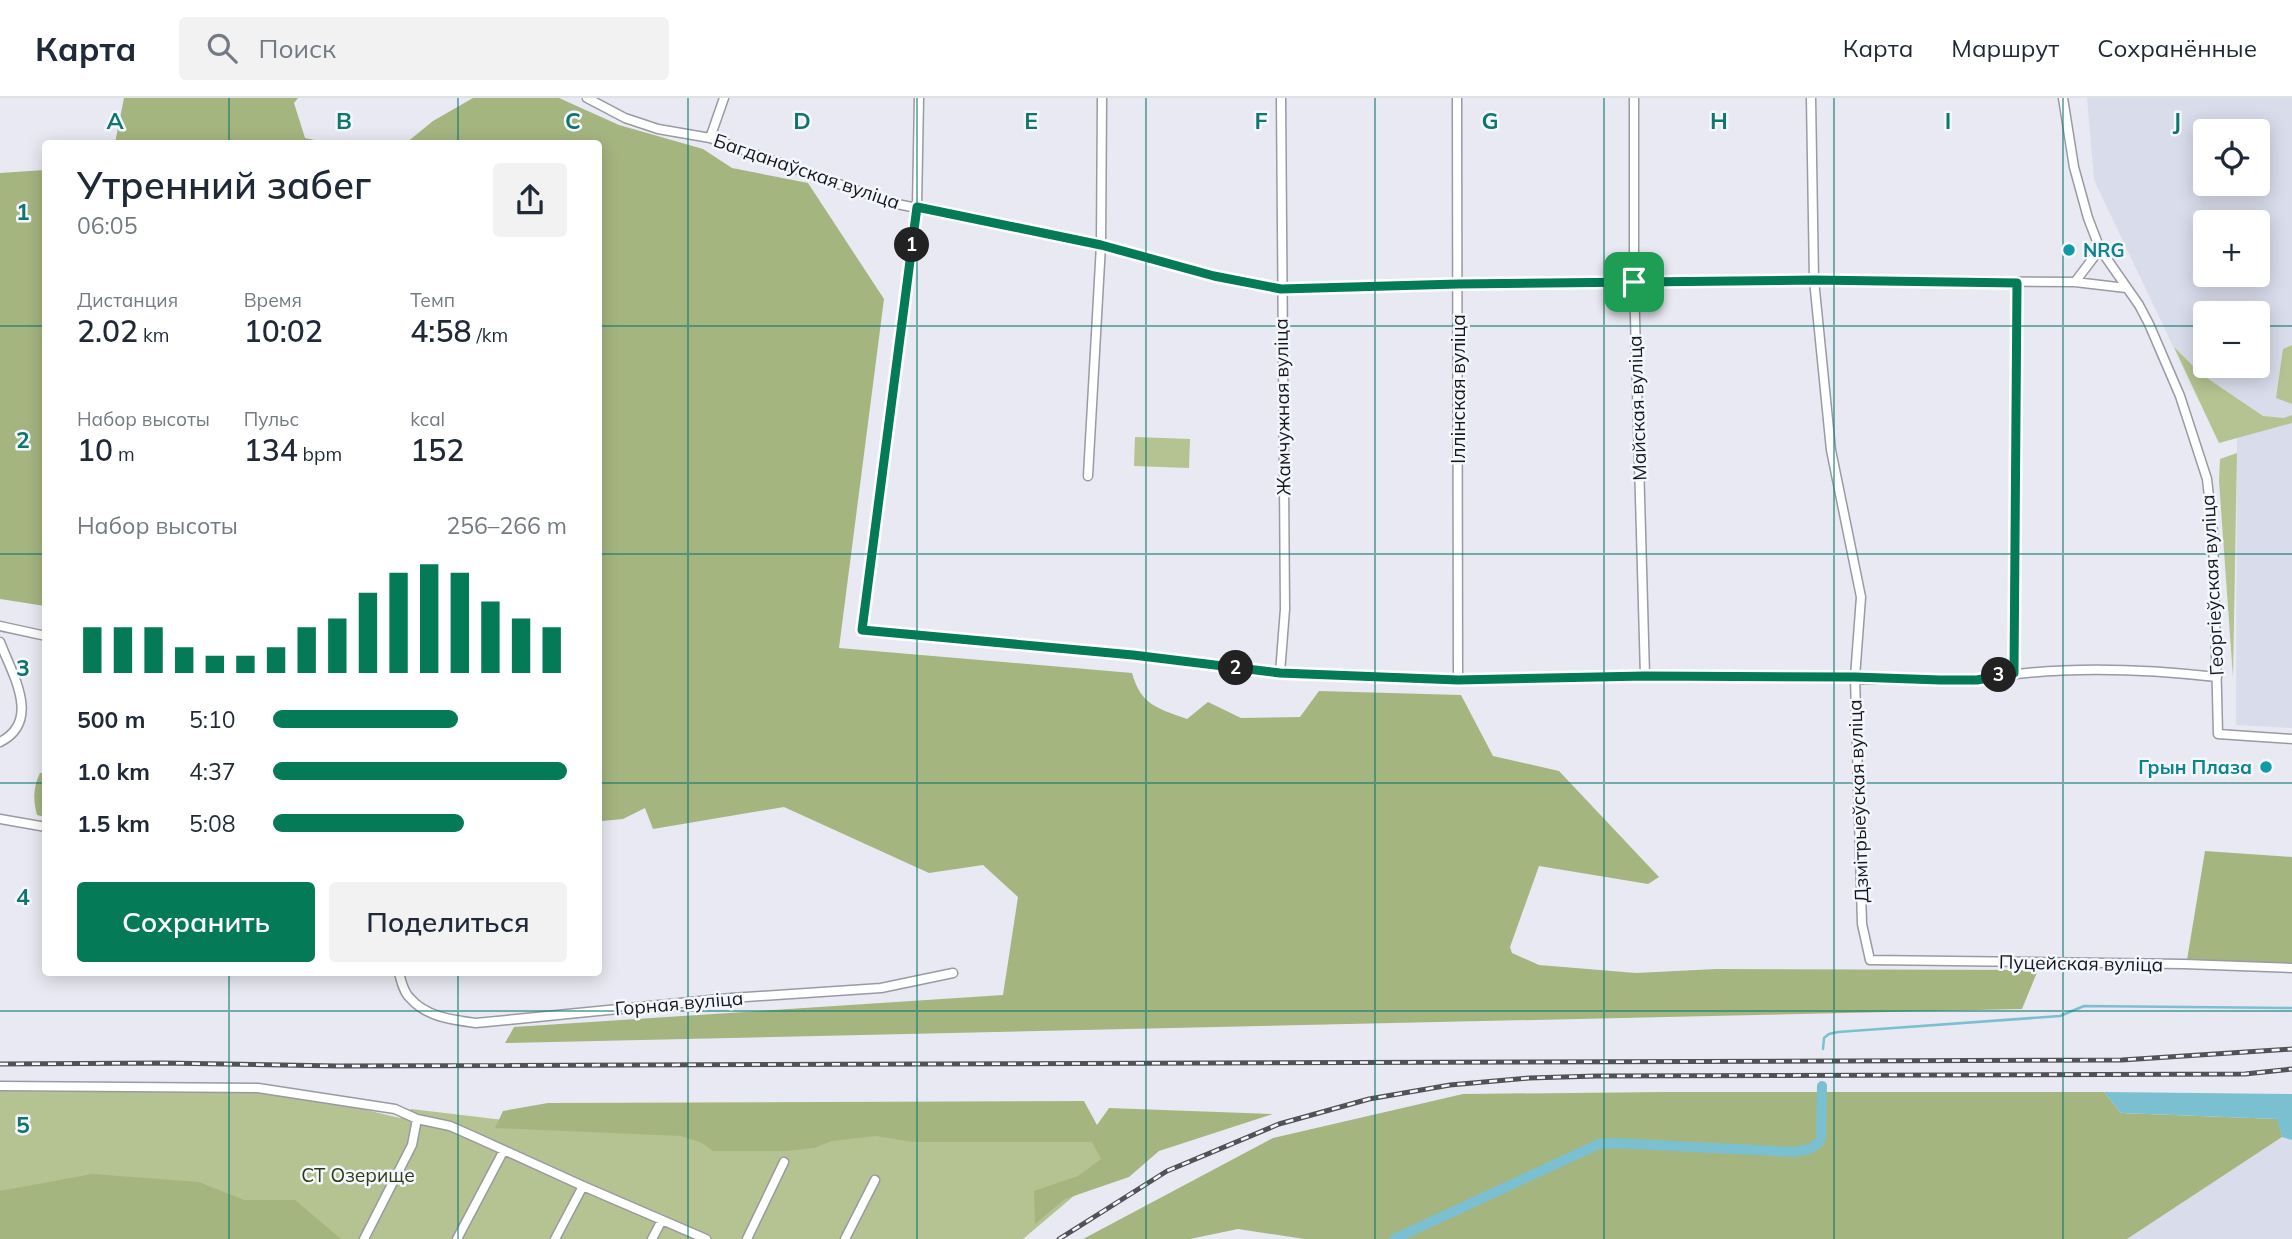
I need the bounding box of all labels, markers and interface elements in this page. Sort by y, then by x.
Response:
search box [179,17,669,80]
text: Карта [35,28,137,69]
icon: search [203,29,241,67]
text: Поиск [259,32,336,65]
text: Карта [1843,33,1913,63]
text: Маршрут [1951,33,2059,63]
text: Сохранённые [2097,33,2257,63]
text: A [106,106,124,135]
text: B [336,106,352,135]
text: C [565,106,581,135]
text: D [793,106,811,135]
text: E [1024,106,1038,135]
text: F [1254,106,1268,135]
text: G [1481,106,1499,135]
text: H [1710,106,1728,135]
text: I [1945,106,1951,135]
text: J [2173,106,2181,135]
map controls [2193,119,2270,378]
button: locate [2193,119,2270,196]
street label: Багданаўская вуліца [711,128,903,214]
text: Утренний забег [77,161,371,209]
button: share [493,163,567,237]
text: 1 [16,197,30,226]
button: + [2193,210,2270,287]
text: 06:05 [77,211,137,240]
pin: 1 [894,228,930,262]
text: 1 [906,232,917,256]
place label: NRG [2083,238,2125,262]
marker: NRG [2061,242,2077,258]
pin [1604,252,1664,312]
icon: arrive [1615,263,1653,301]
text: Дистанция [77,288,178,312]
text: Время [244,288,302,312]
text: Темп [410,288,455,312]
button: − [2193,301,2270,378]
text: 2.02 [77,312,138,350]
text: 10:02 [244,312,323,350]
text: 4:58 [410,312,471,350]
street label: Іллінская вуліца [1446,314,1470,464]
street label: Жамчужная вуліца [1268,318,1296,496]
text: km [138,323,170,347]
text: /km [471,323,508,347]
street label: Майская вуліца [1622,335,1652,481]
text: Набор высоты [77,407,210,431]
text: Пульс [244,407,299,431]
text: kcal [410,407,445,431]
text: 2 [16,425,30,454]
text: 10 [77,431,113,469]
text: 134 [244,431,298,469]
text: 152 [410,431,464,469]
text: m [113,442,135,466]
text: bpm [298,442,342,466]
street label: Георгіеўская вуліца [2195,494,2229,676]
text: Набор высоты [77,511,238,540]
text: 256–266 m [446,511,567,540]
pin: 2 [1218,650,1254,686]
text: 3 [16,653,30,682]
text: 2 [1230,655,1241,679]
pin: 3 [1982,658,2016,692]
text: 3 [1993,662,2004,686]
street label: Дзмітрыеўская вуліца [1842,699,1874,903]
text: 500 m [77,705,145,734]
text: 5:10 [189,705,236,734]
place label: Грын Плаза [2138,755,2252,779]
text: 1.0 km [77,757,150,786]
text: 4:37 [189,757,236,786]
marker: Грын Плаза [2258,759,2274,775]
text: 1.5 km [77,809,150,838]
text: 5:08 [189,809,236,838]
text: 4 [16,882,30,911]
button: Сохранить [77,882,315,962]
button: Поделиться [329,882,567,962]
street label: Пуцейская вуліца [1999,950,2163,976]
street label: Горная вуліца [614,985,744,1021]
text: 5 [16,1110,30,1139]
park label: СТ Озерище [301,1163,415,1187]

